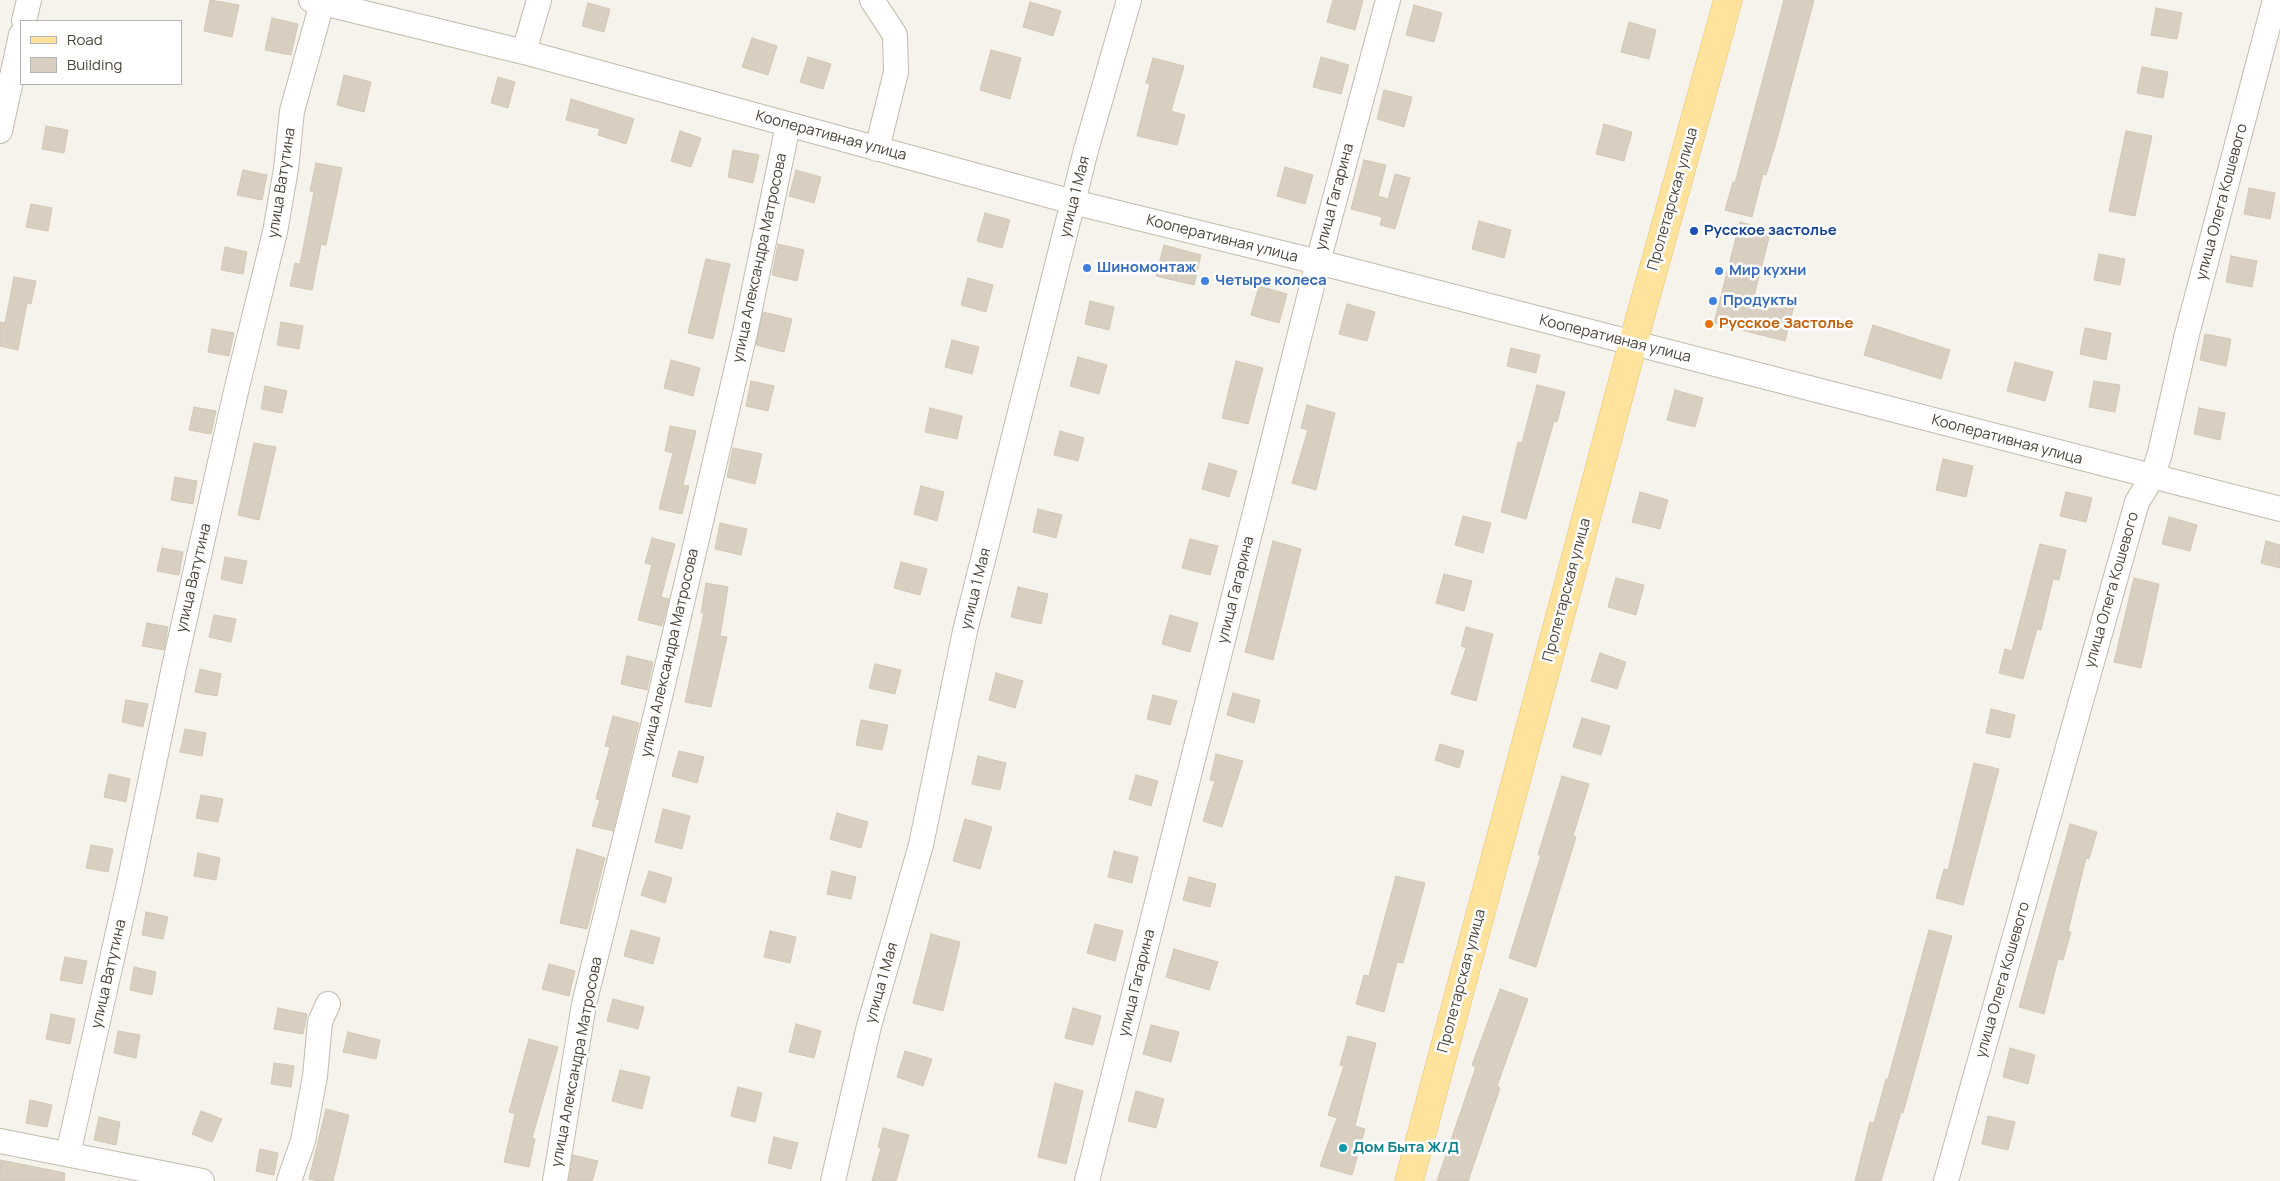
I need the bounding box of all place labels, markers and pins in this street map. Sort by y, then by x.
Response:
place label: Русское застолье [1704,222,1837,240]
marker: Русское застолье [1688,225,1700,237]
place label: Шиномонтаж [1097,259,1196,277]
marker: Шиномонтаж [1081,262,1093,274]
place label: Мир кухни [1729,262,1806,280]
marker: Мир кухни [1713,265,1725,277]
place label: Четыре колеса [1215,272,1327,290]
marker: Четыре колеса [1199,275,1211,287]
place label: Продукты [1723,292,1797,310]
marker: Продукты [1707,295,1719,307]
place label: Русское Застолье [1719,315,1854,333]
marker: Русское Застолье [1703,318,1715,330]
place label: Дом Быта Ж/Д [1353,1139,1459,1157]
marker: Дом Быта Ж/Д [1337,1142,1349,1154]

